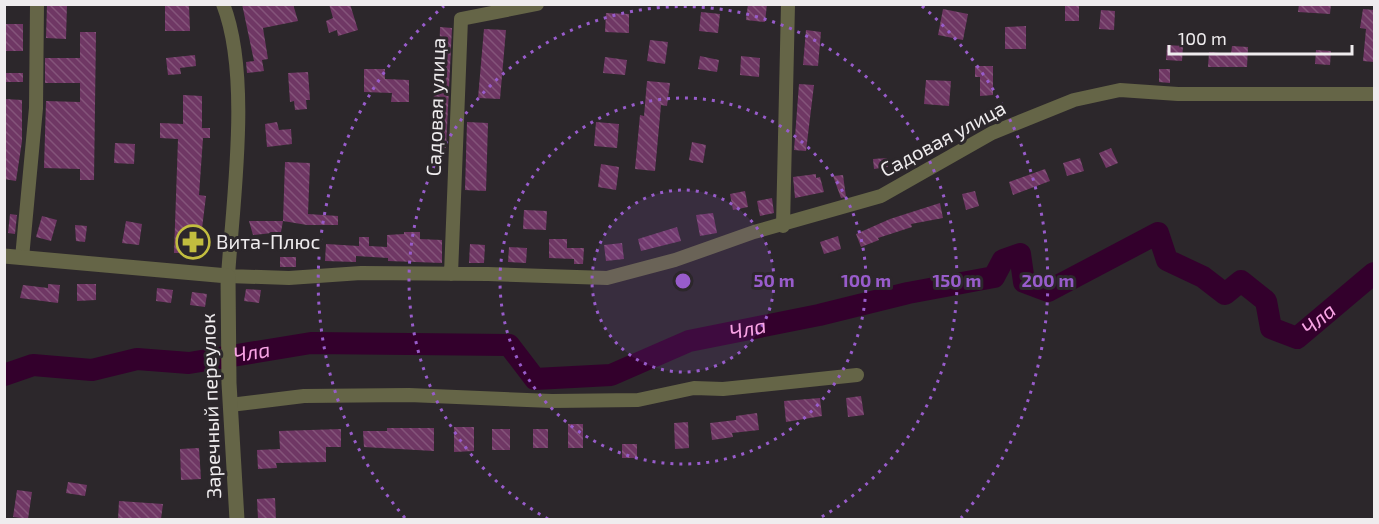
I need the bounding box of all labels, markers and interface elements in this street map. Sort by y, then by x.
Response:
scale bar [1169,18,1352,56]
text: 100 m [1178,27,1227,49]
street label: Садовая улица [421,37,450,177]
street label: Садовая улица [876,95,1010,182]
pharmacy icon: Вита-Плюс [175,224,211,260]
place label: Вита-Плюс [216,229,320,253]
text: 50 m [753,269,795,291]
text: 100 m [841,269,891,291]
text: 150 m [933,269,981,291]
text: 200 m [1022,269,1074,291]
centre of rings [673,271,693,291]
water label: Чла [1296,297,1340,340]
water label: Чла [727,312,768,344]
street label: Заречный переулок [195,313,226,499]
water label: Чла [231,336,272,367]

